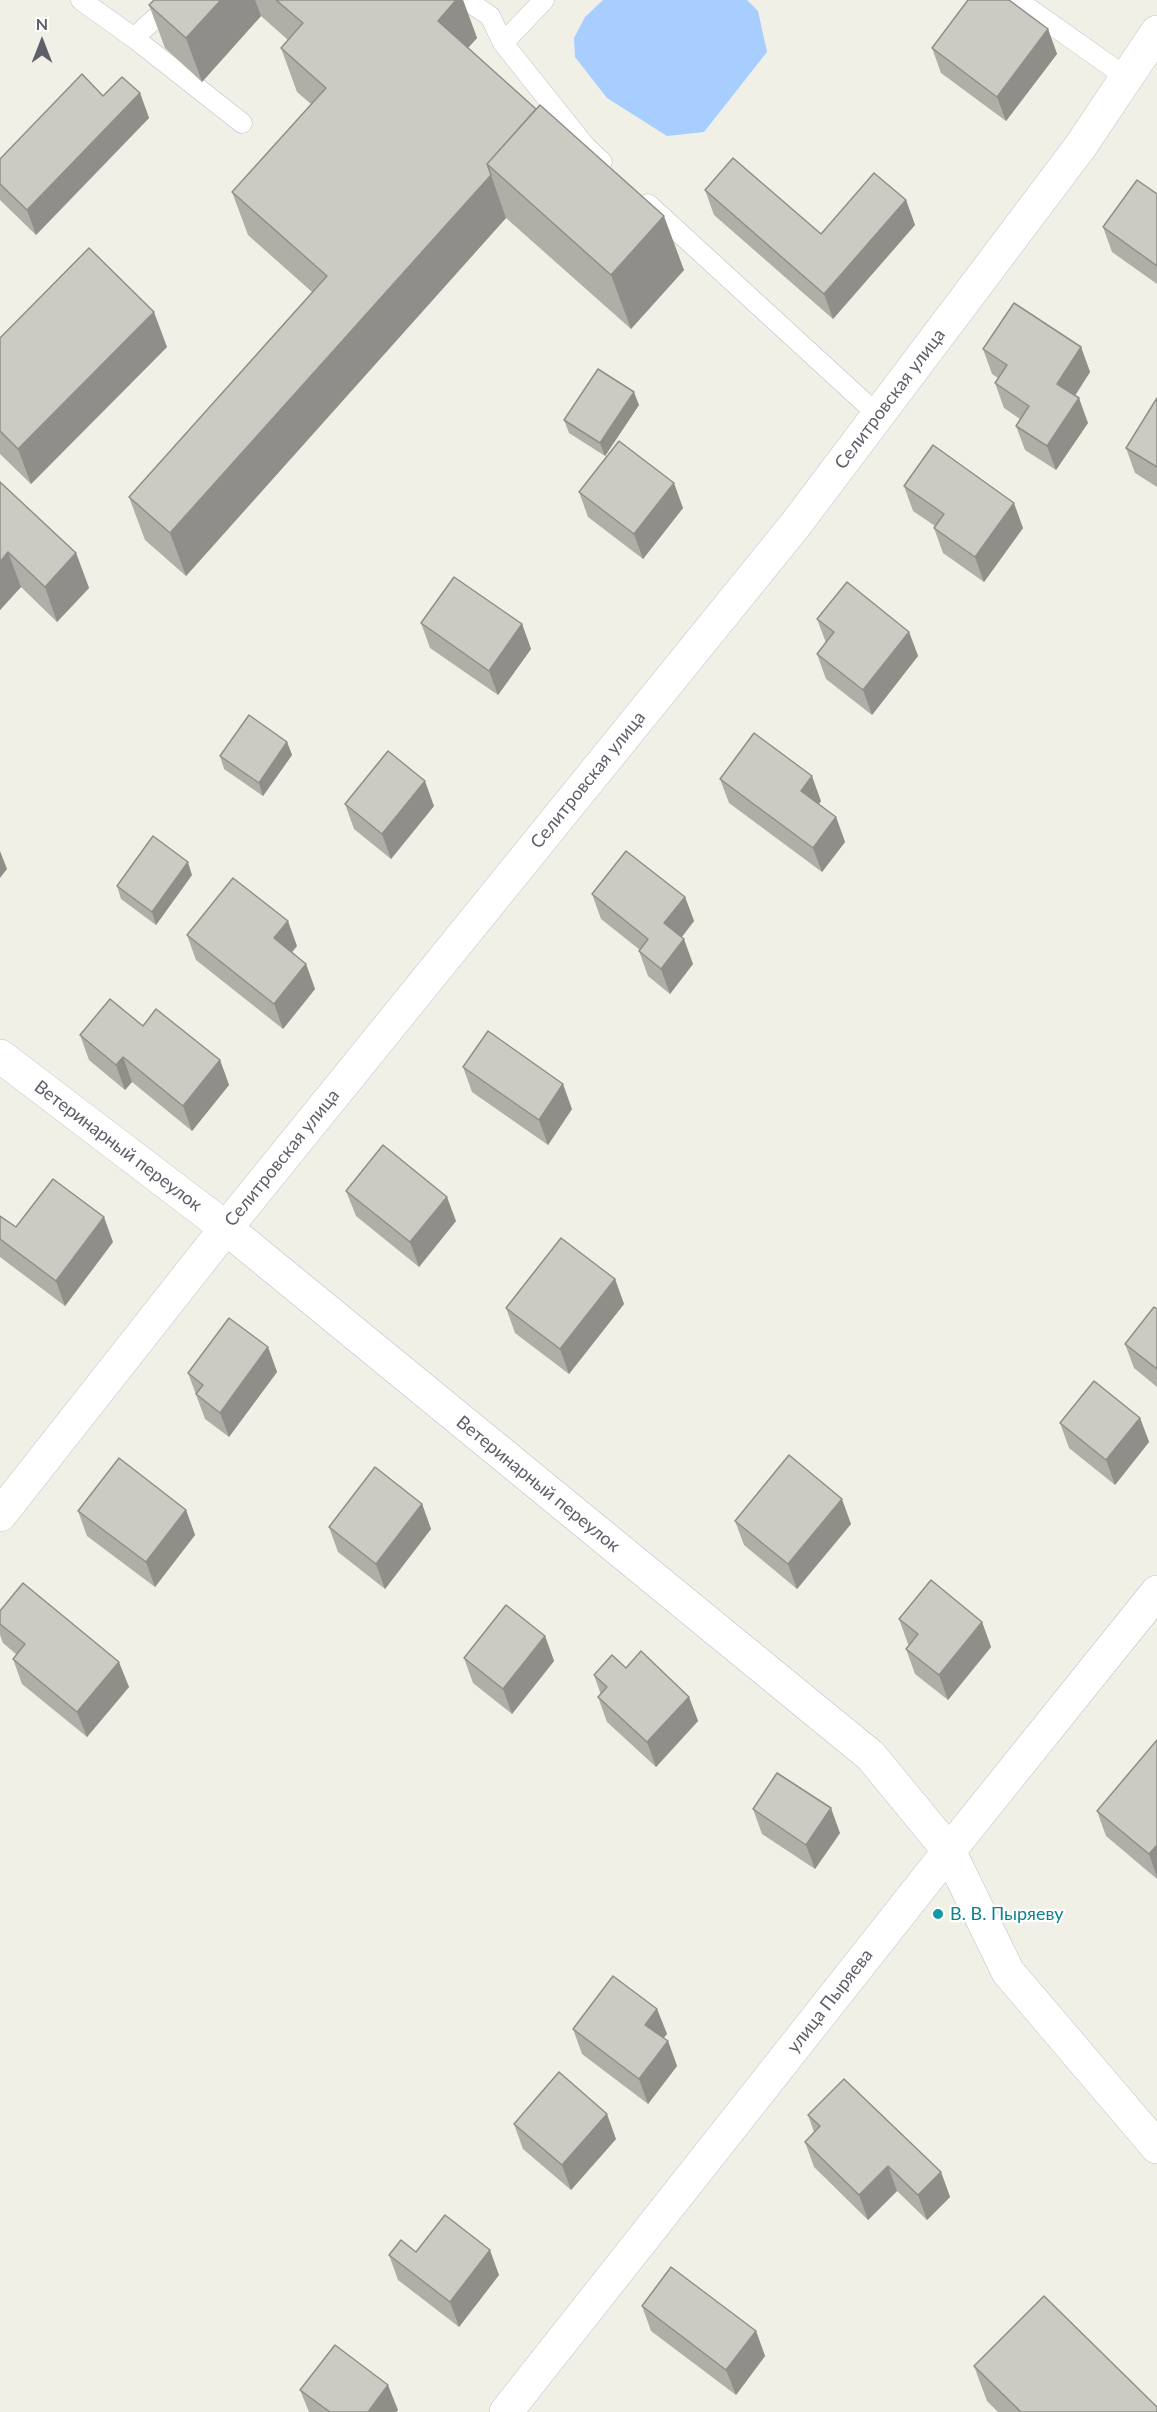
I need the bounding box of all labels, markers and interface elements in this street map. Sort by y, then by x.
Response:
north arrow [12,12,72,72]
text: N [36,14,48,33]
street label: Селитровская улица [830,325,950,473]
street label: Селитровская улица [526,707,650,853]
street label: Ветеринарный переулок [30,1076,206,1216]
street label: Селитровская улица [220,1085,344,1231]
street label: Ветеринарный переулок [452,1411,624,1557]
place label: В. В. Пыряеву [950,1903,1063,1925]
marker: В. В. Пыряеву [931,1907,945,1921]
street label: улица Пыряева [783,1945,877,2057]

